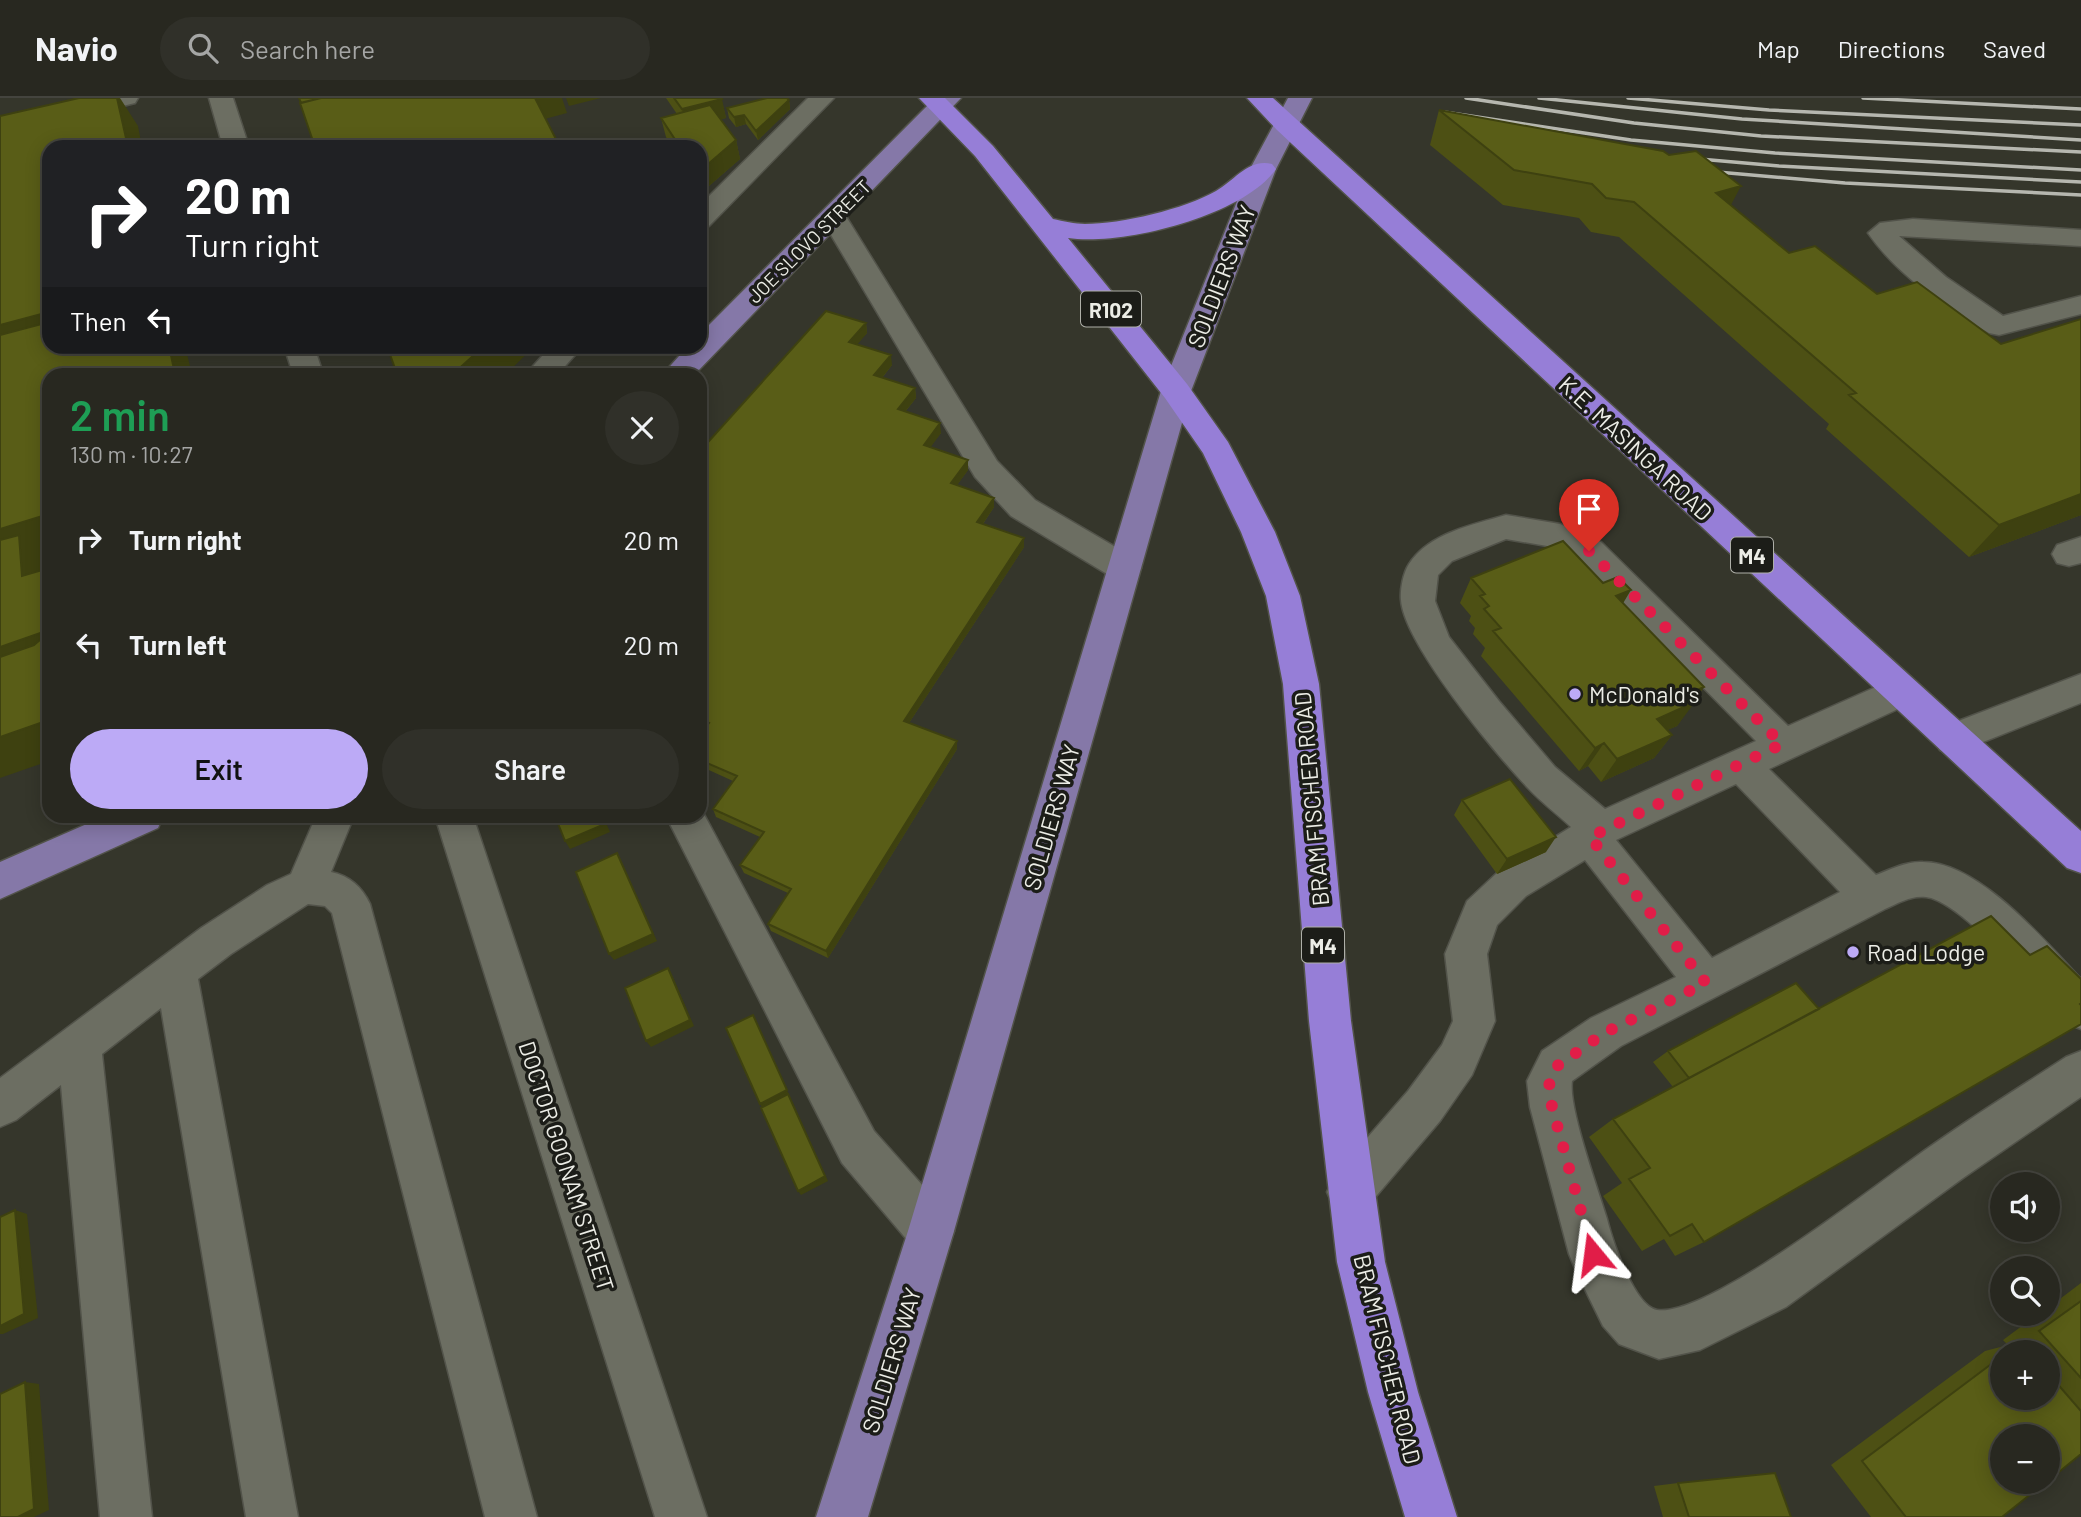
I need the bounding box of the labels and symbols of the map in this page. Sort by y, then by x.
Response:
street label: JOE SLOVO STREET [743,175,875,307]
street label: SOLDIERS WAY [1181,201,1261,351]
road number: R102 [1081,292,1141,326]
street label: K.E. MASINGA ROAD [1554,370,1718,526]
pin [1559,479,1619,551]
road number: M4 [1731,538,1773,573]
place label: McDonald's [1589,680,1700,708]
marker: McDonald's [1567,686,1583,702]
street label: BRAM FISCHER ROAD [1288,691,1334,907]
street label: SOLDIERS WAY [1017,741,1085,893]
road number: M4 [1302,928,1344,962]
place label: Road Lodge [1867,938,1985,966]
marker: Road Lodge [1845,944,1861,960]
street label: DOCTOR GOONAM STREET [513,1037,621,1295]
position arrow [1556,1217,1630,1291]
street label: BRAM FISCHER ROAD [1348,1251,1428,1467]
street label: SOLDIERS WAY [856,1284,926,1436]

